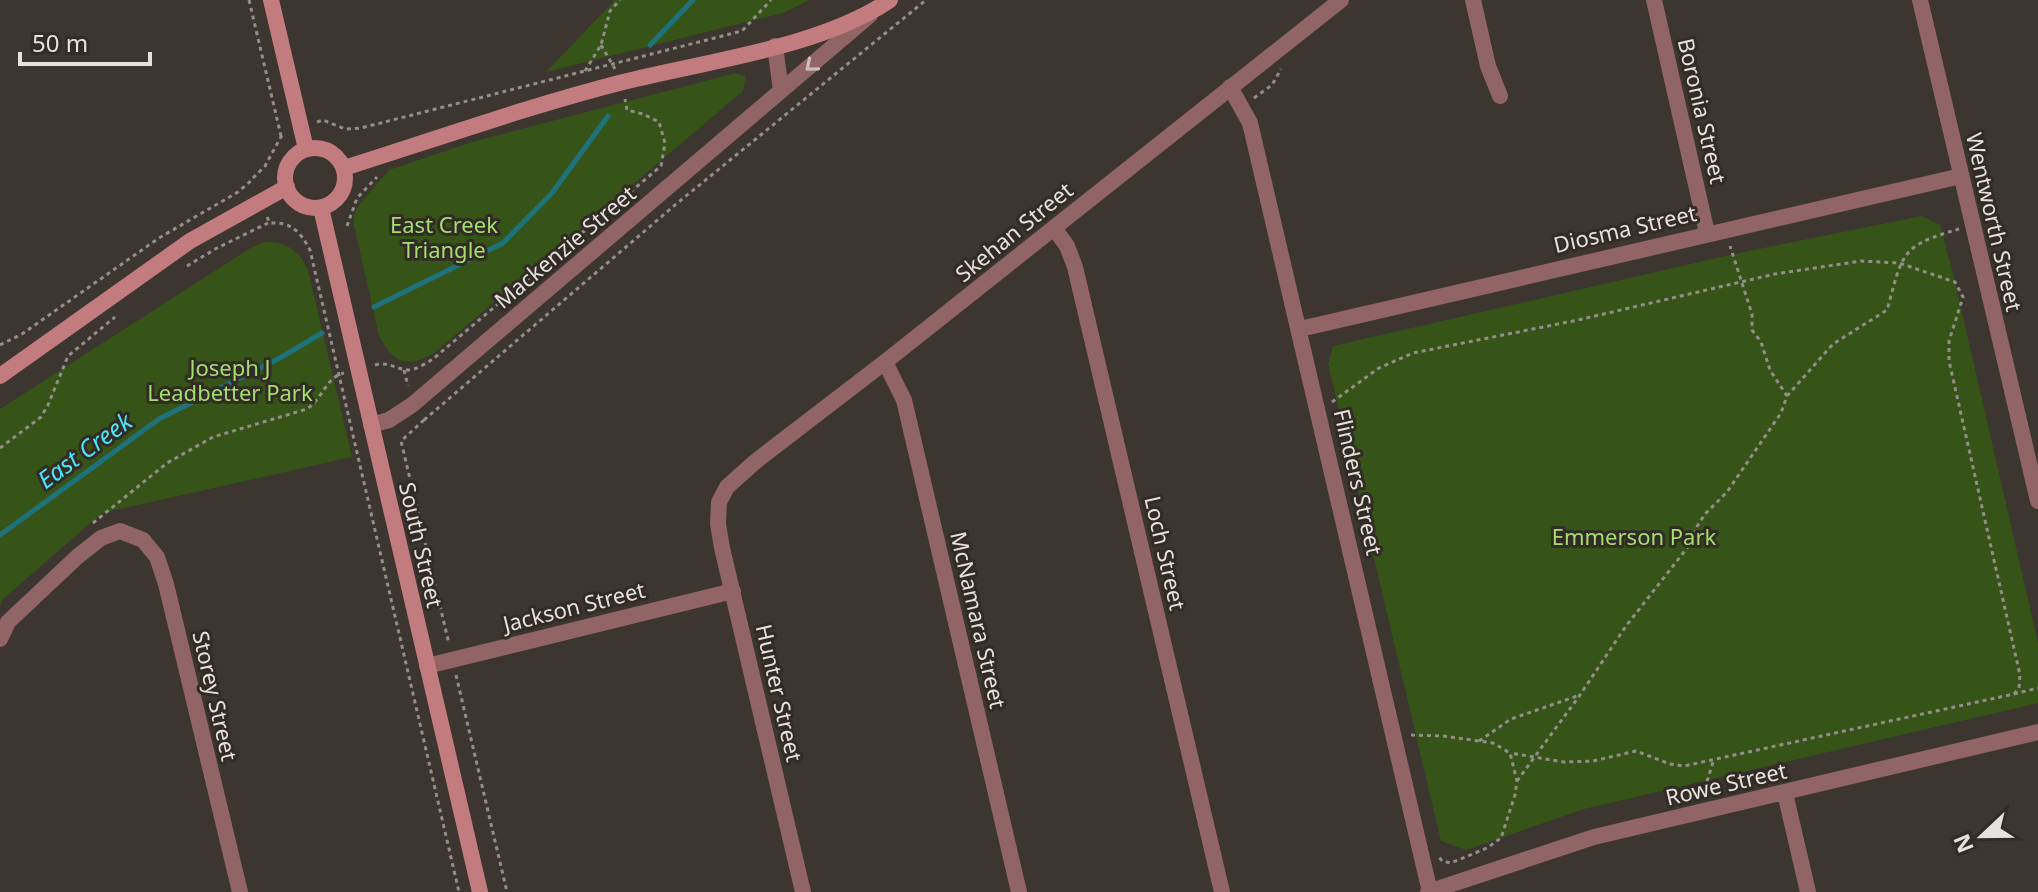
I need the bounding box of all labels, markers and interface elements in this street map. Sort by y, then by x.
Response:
scale bar [20,16,150,66]
text: 50 m [32,26,88,59]
street label: Boronia Street [1672,35,1734,186]
one-way arrow [806,56,820,71]
street label: Wentworth Street [1960,130,2030,314]
street label: Skehan Street [948,175,1078,288]
street label: Mackenzie Street [487,178,642,314]
street label: Diosma Street [1550,197,1699,259]
park label: East Creek Triangle [390,209,498,264]
park label: Joseph J Leadbetter Park [147,352,313,407]
water label: East Creek [30,404,139,495]
street label: Flinders Street [1328,406,1390,558]
street label: South Street [393,479,451,610]
street label: Loch Street [1138,493,1194,613]
park label: Emmerson Park [1552,521,1717,551]
street label: McNamara Street [944,528,1014,711]
street label: Jackson Street [498,574,648,639]
street label: Hunter Street [750,621,810,764]
street label: Storey Street [186,628,245,764]
street label: Rowe Street [1662,755,1789,812]
north arrow [1942,796,2022,876]
text: N [1945,830,1980,858]

